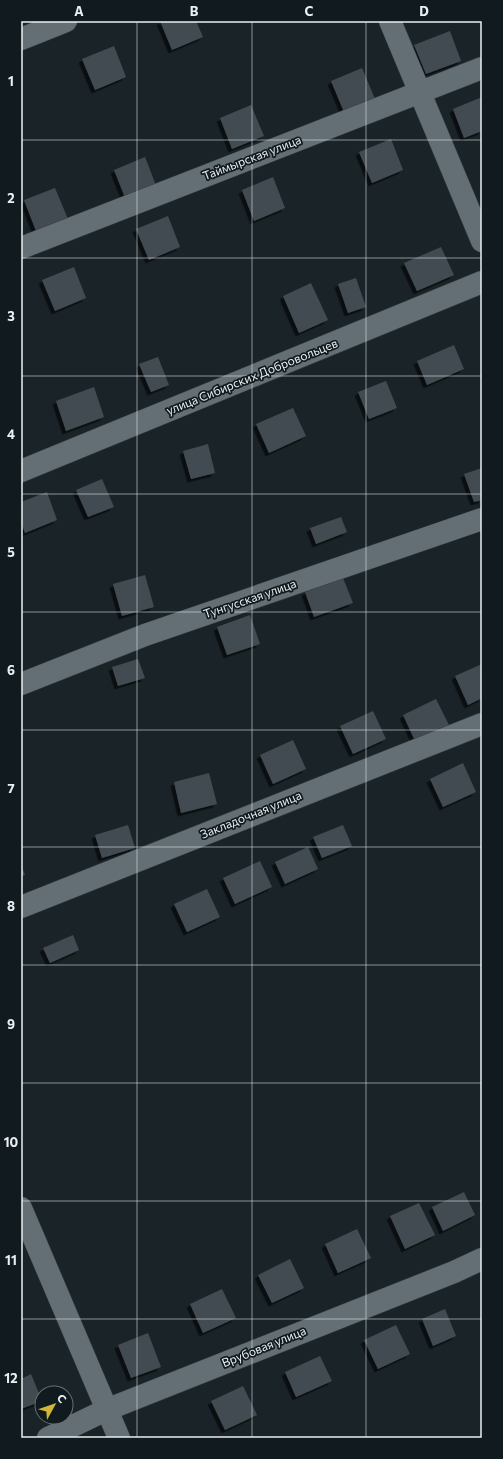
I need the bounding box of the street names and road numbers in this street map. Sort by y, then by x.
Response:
street label: Таймырская улица [201,132,303,182]
street label: улица Сибирских Добровольцев [164,335,339,417]
street label: Тунгусская улица [201,576,298,620]
street label: Закладочная улица [198,787,303,841]
street label: Врубовая улица [220,1323,308,1369]

